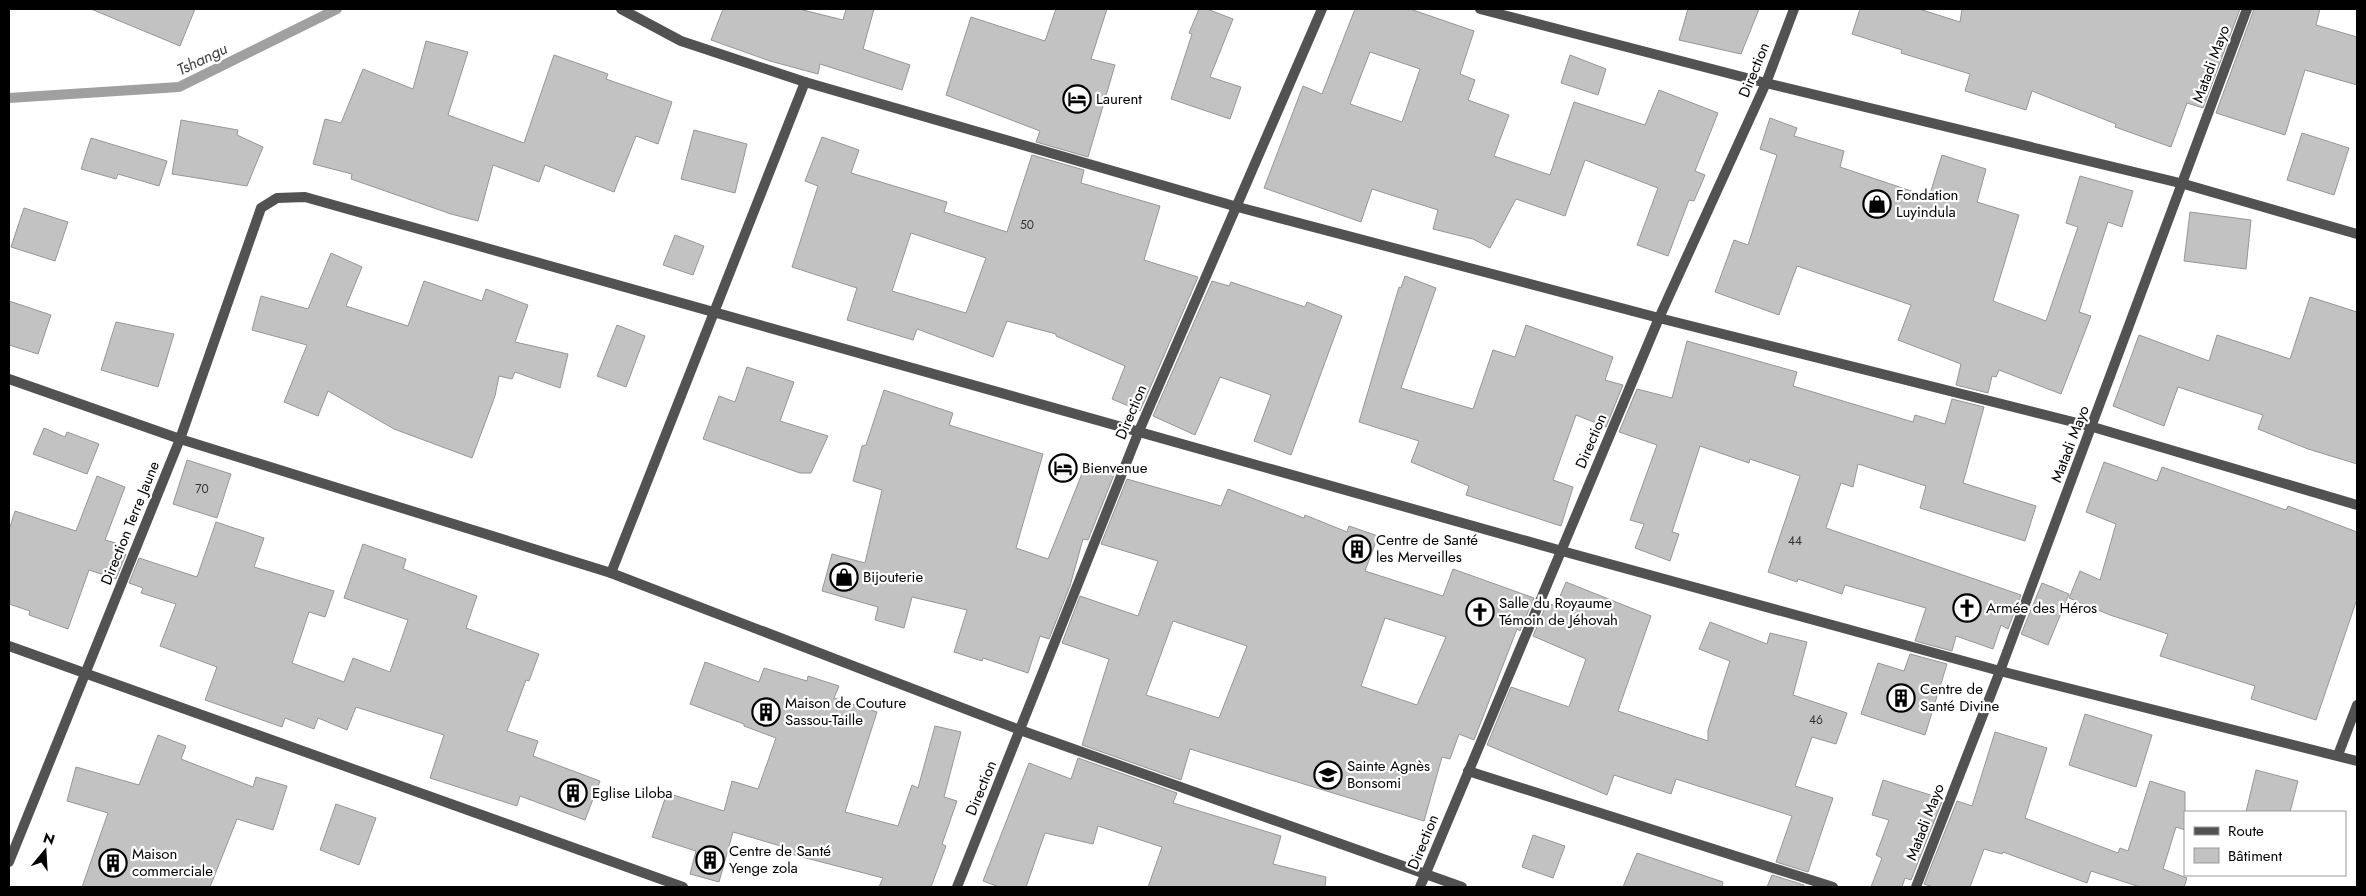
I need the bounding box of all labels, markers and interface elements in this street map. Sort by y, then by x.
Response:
street label: Matadi Mayo [2187,22,2235,106]
water label: Tshangu [173,37,231,81]
street label: Direction [1733,39,1775,101]
hotel icon: Laurent [1062,84,1092,114]
place label: Laurent [1096,88,1142,110]
place label: Fondation Luyindula [1896,184,1958,223]
shop icon: Fondation Luyindula [1862,189,1892,219]
house number: 50 [1020,216,1034,234]
street label: Direction [1110,381,1152,443]
street label: Matadi Mayo [2045,402,2095,486]
street label: Direction [1570,410,1612,472]
hotel icon: Bienvenue [1048,453,1078,483]
place label: Bienvenue [1082,457,1148,479]
street label: Direction Terre Jaune [95,458,165,588]
house number: 70 [195,480,209,498]
place label: Centre de Santé les Merveilles [1376,529,1478,568]
house number: 44 [1788,532,1802,550]
building icon: Centre de Santé les Merveilles [1342,534,1372,564]
shop icon: Bijouterie [829,562,859,592]
place label: Bijouterie [863,566,923,588]
place label: Salle du Royaume Témoin de Jéhovah [1499,592,1618,631]
church icon: Armée des Héros [1952,593,1982,623]
church icon: Salle du Royaume Témoin de Jéhovah [1465,597,1495,627]
place label: Armée des Héros [1986,597,2097,619]
place label: Centre de Santé Divine [1920,678,2000,717]
building icon: Centre de Santé Divine [1886,683,1916,713]
place label: Maison de Couture Sassou-Taille [785,692,906,731]
building icon: Maison de Couture Sassou-Taille [751,697,781,727]
house number: 46 [1809,711,1823,729]
place label: Sainte Agnès Bonsomi [1347,755,1430,794]
street label: Direction [960,757,1002,819]
school or university icon: Sainte Agnès Bonsomi [1313,760,1343,790]
building icon: Eglise Liloba [558,778,588,808]
street label: Matadi Mayo [1900,780,1950,864]
place label: Eglise Liloba [592,782,672,804]
street label: Direction [1402,811,1444,873]
legend [2184,811,2346,876]
text: Route [2228,820,2264,842]
north arrow [20,826,70,876]
text: N [41,827,57,850]
place label: Centre de Santé Yenge zola [729,840,831,879]
place label: Maison commerciale [132,843,213,882]
building icon: Centre de Santé Yenge zola [695,845,725,875]
text: Bâtiment [2228,845,2282,867]
building icon: Maison commerciale [98,848,128,878]

